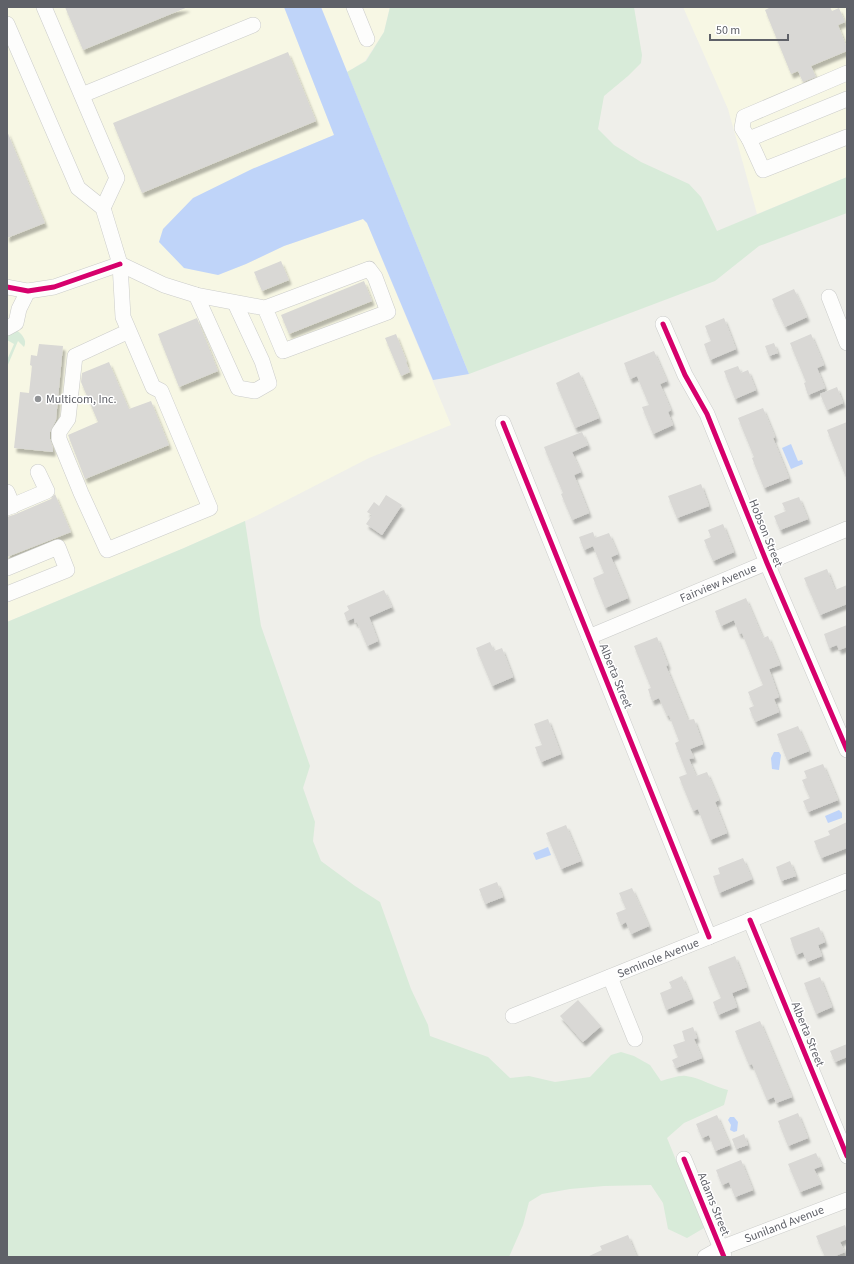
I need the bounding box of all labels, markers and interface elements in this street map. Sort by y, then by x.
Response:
scale bar [710,16,788,42]
text: 50 m [716,22,740,39]
place label: Multicom, Inc. [46,391,117,408]
marker: Multicom, Inc. [33,394,43,404]
street label: Hobson Street [744,497,787,570]
street label: Fairview Avenue [677,560,759,607]
street label: Alberta Street [595,641,636,711]
street label: Seminole Avenue [615,934,702,983]
street label: Alberta Street [787,999,828,1069]
street label: Adams Street [693,1170,734,1238]
street label: Suniland Avenue [742,1201,827,1247]

